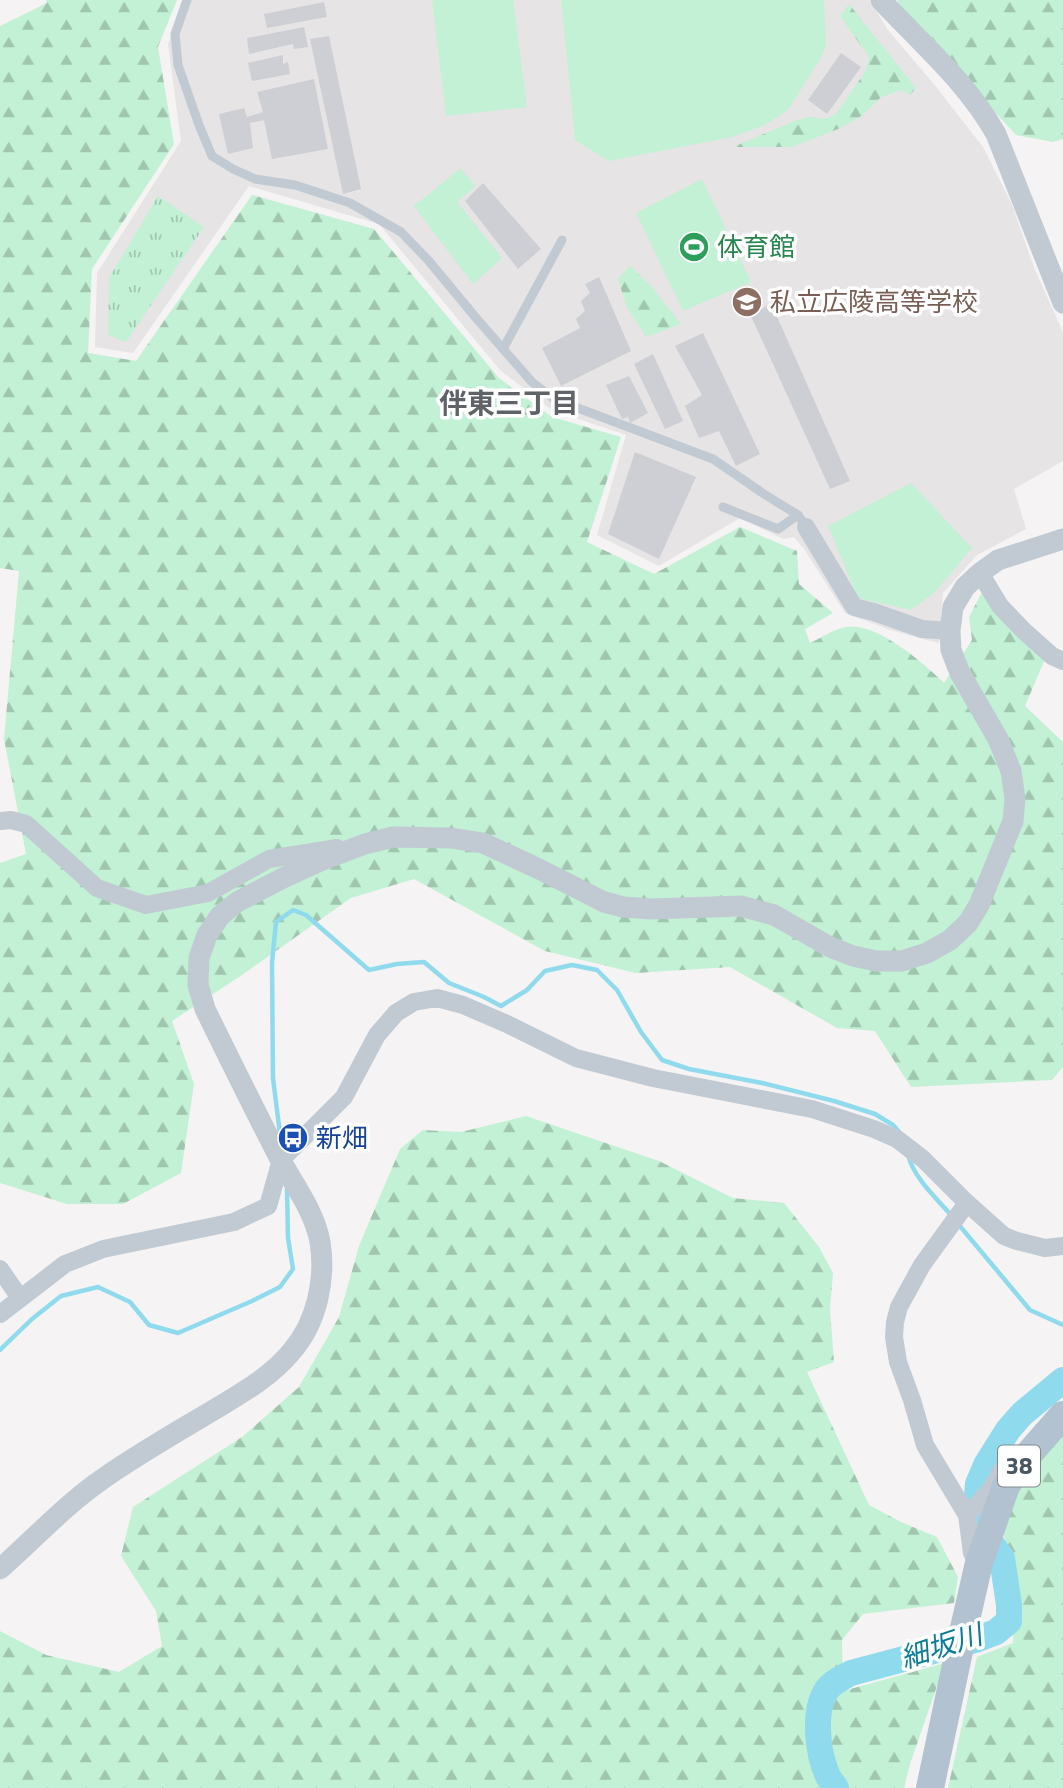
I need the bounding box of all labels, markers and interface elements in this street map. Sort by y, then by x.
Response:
place label: 体育館 [717,227,795,266]
sports icon: 体育館 [677,230,711,264]
place label: 私立広陵高等学校 [770,282,978,321]
school or university icon: 私立広陵高等学校 [730,285,764,319]
district label: 伴東三丁目 [439,381,579,424]
place label: 新畑 [316,1118,368,1157]
bus stop icon: 新畑 [276,1121,310,1155]
road number: 38 [998,1446,1040,1486]
water label: 細坂川 [894,1611,990,1679]

